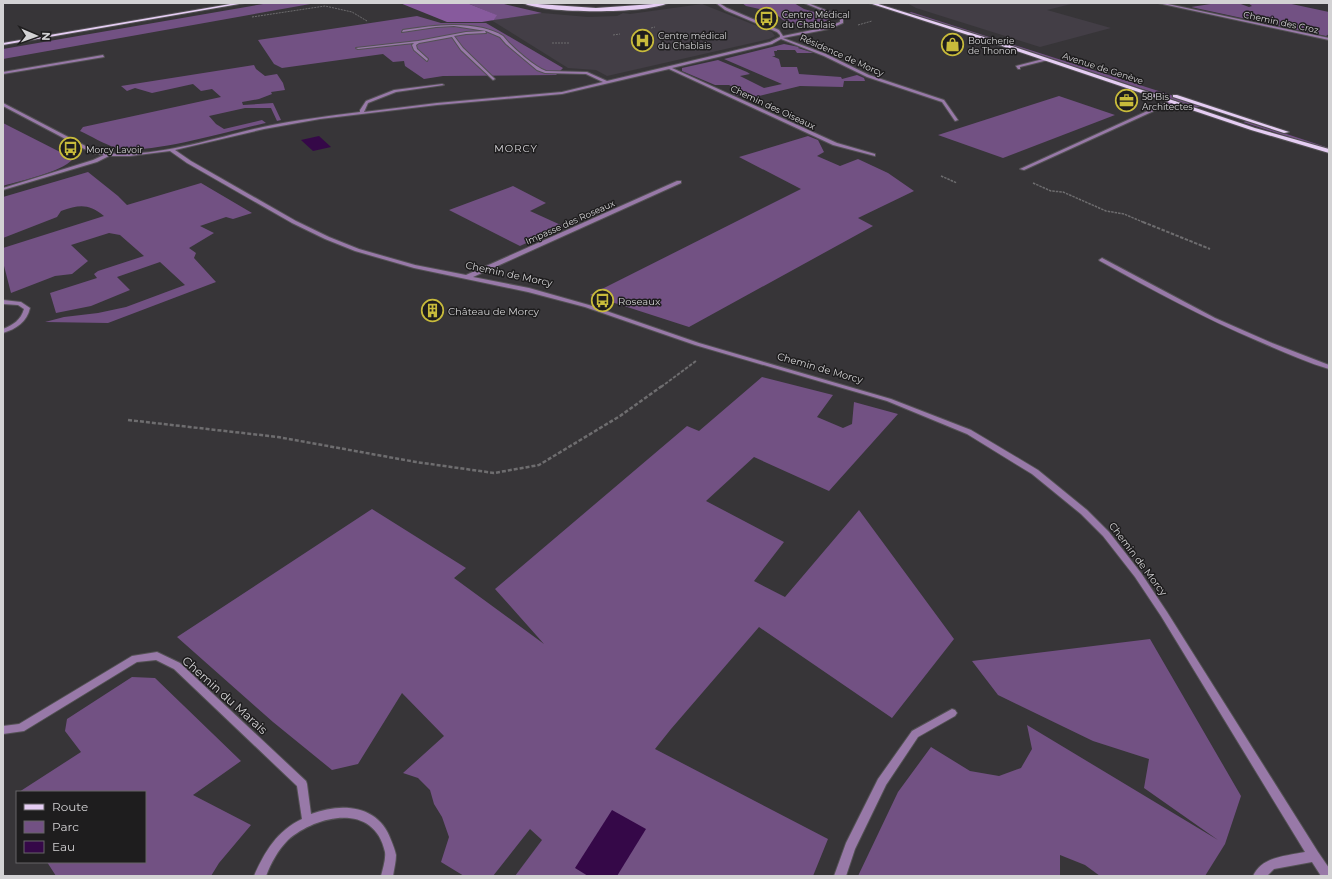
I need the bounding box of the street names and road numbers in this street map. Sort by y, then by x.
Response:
street label: Chemin des Croz [1242,9,1320,35]
street label: Résidence de Morcy [798,32,886,79]
street label: Avenue de Genève [1061,50,1145,86]
street label: Chemin des Oiseaux [729,82,817,132]
street label: Impasse des Roseaux [524,197,616,247]
street label: Chemin de Morcy [464,258,554,290]
street label: Chemin de Morcy [776,350,865,387]
street label: Chemin de Morcy [1106,520,1170,599]
street label: Chemin du Marais [179,653,271,737]

